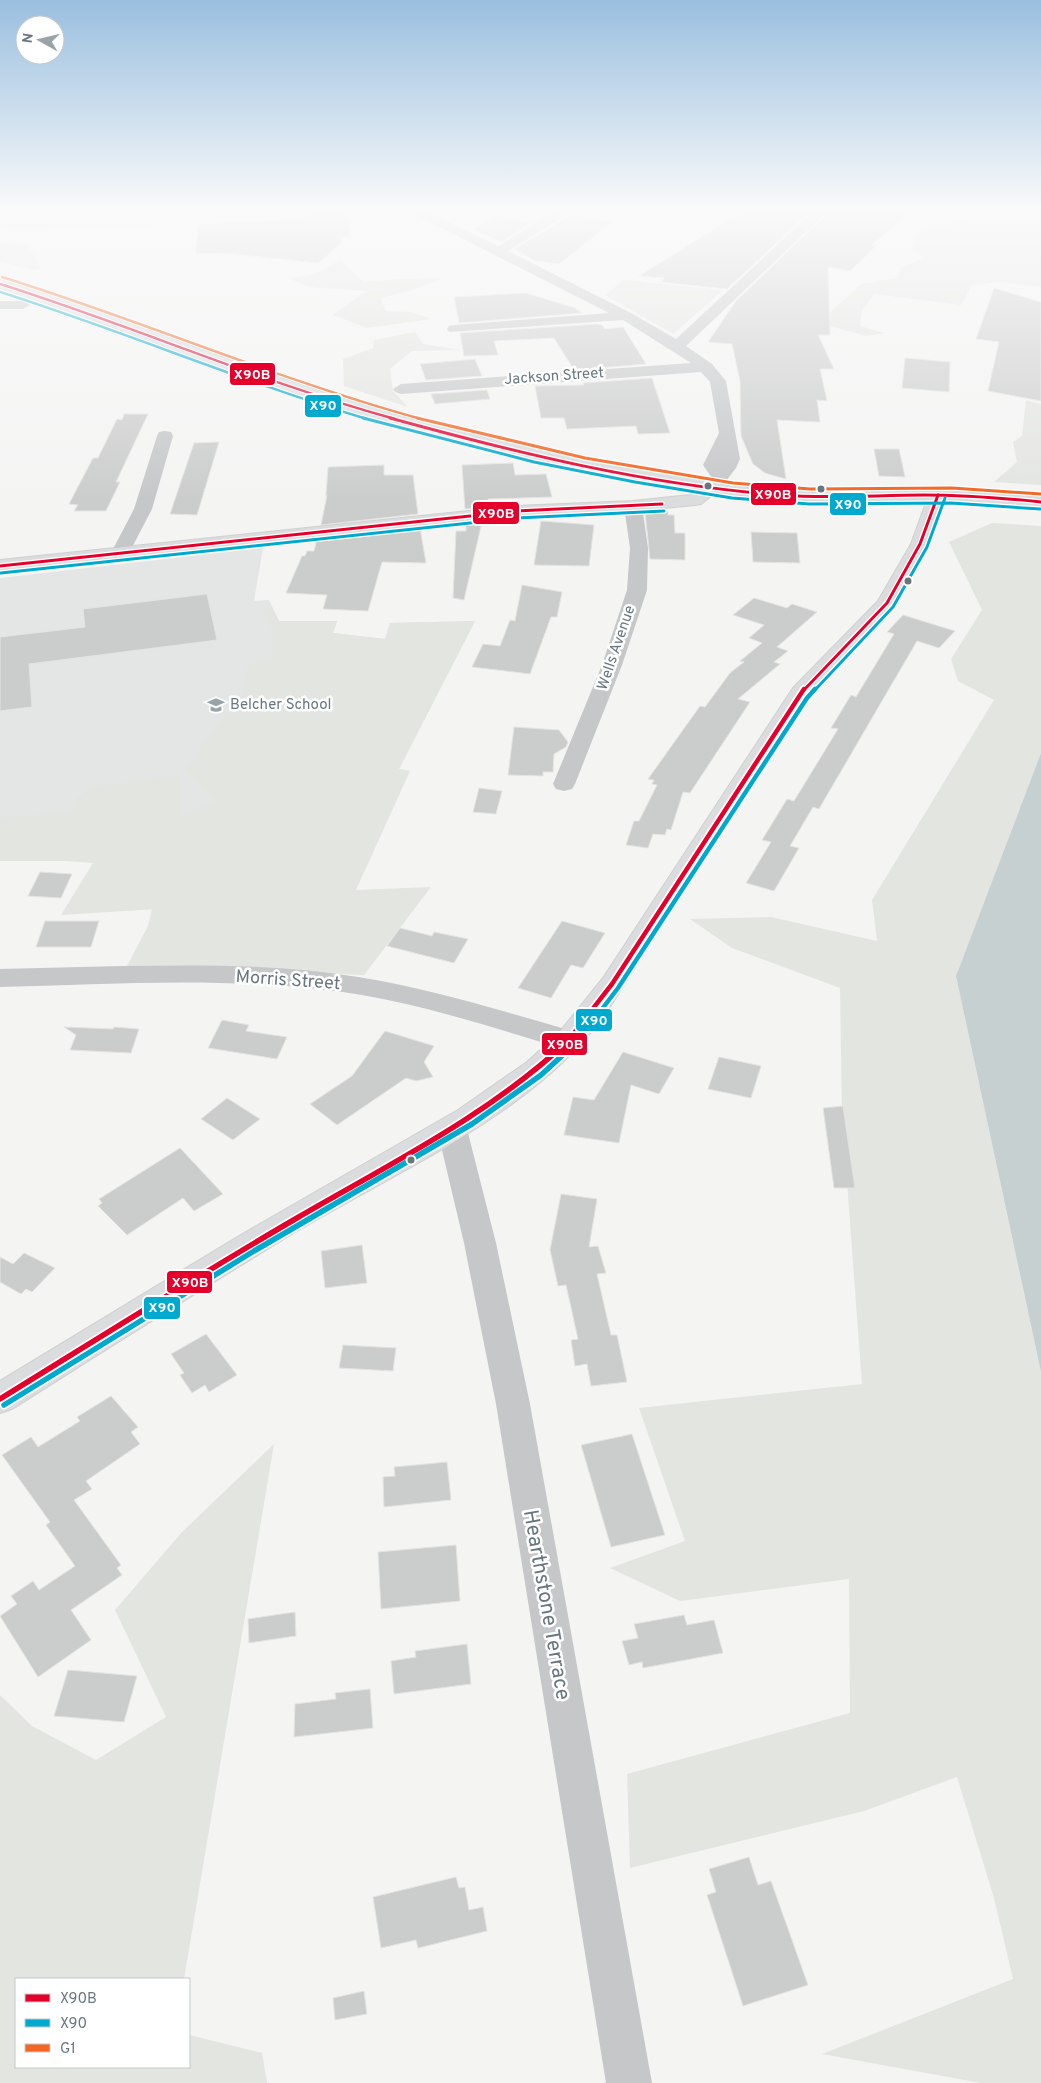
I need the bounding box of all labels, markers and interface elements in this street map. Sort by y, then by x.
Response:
north arrow [15,15,65,65]
text: N [19,32,38,45]
line badge: X90B [229,362,276,386]
street label: Jackson Street [503,364,605,390]
text: X90B [233,367,271,384]
line badge: X90 [304,394,342,418]
text: X90 [309,398,337,415]
unlabelled marker [703,481,713,491]
line badge: X90B [750,482,797,506]
unlabelled marker [816,484,826,494]
text: X90B [754,487,792,504]
line badge: X90 [829,492,867,516]
text: X90 [834,497,862,514]
line badge: X90B [472,501,520,525]
text: X90B [477,506,515,523]
unlabelled marker [903,576,913,586]
street label: Wells Avenue [594,603,640,693]
school or university icon: Belcher School [206,695,226,715]
place label: Belcher School [230,696,332,715]
street label: Morris Street [235,966,341,996]
line badge: X90 [575,1008,613,1032]
text: X90 [580,1013,608,1030]
line badge: X90B [541,1032,588,1056]
text: X90B [546,1037,584,1054]
unlabelled marker [406,1155,416,1165]
line badge: X90B [166,1270,213,1294]
text: X90B [171,1275,209,1292]
line badge: X90 [143,1296,181,1320]
text: X90 [148,1300,176,1317]
street label: Hearthstone Terrace [516,1508,576,1702]
legend [15,1978,190,2068]
text: X90B [60,1990,97,2009]
text: X90 [60,2015,87,2034]
text: G1 [60,2040,76,2059]

